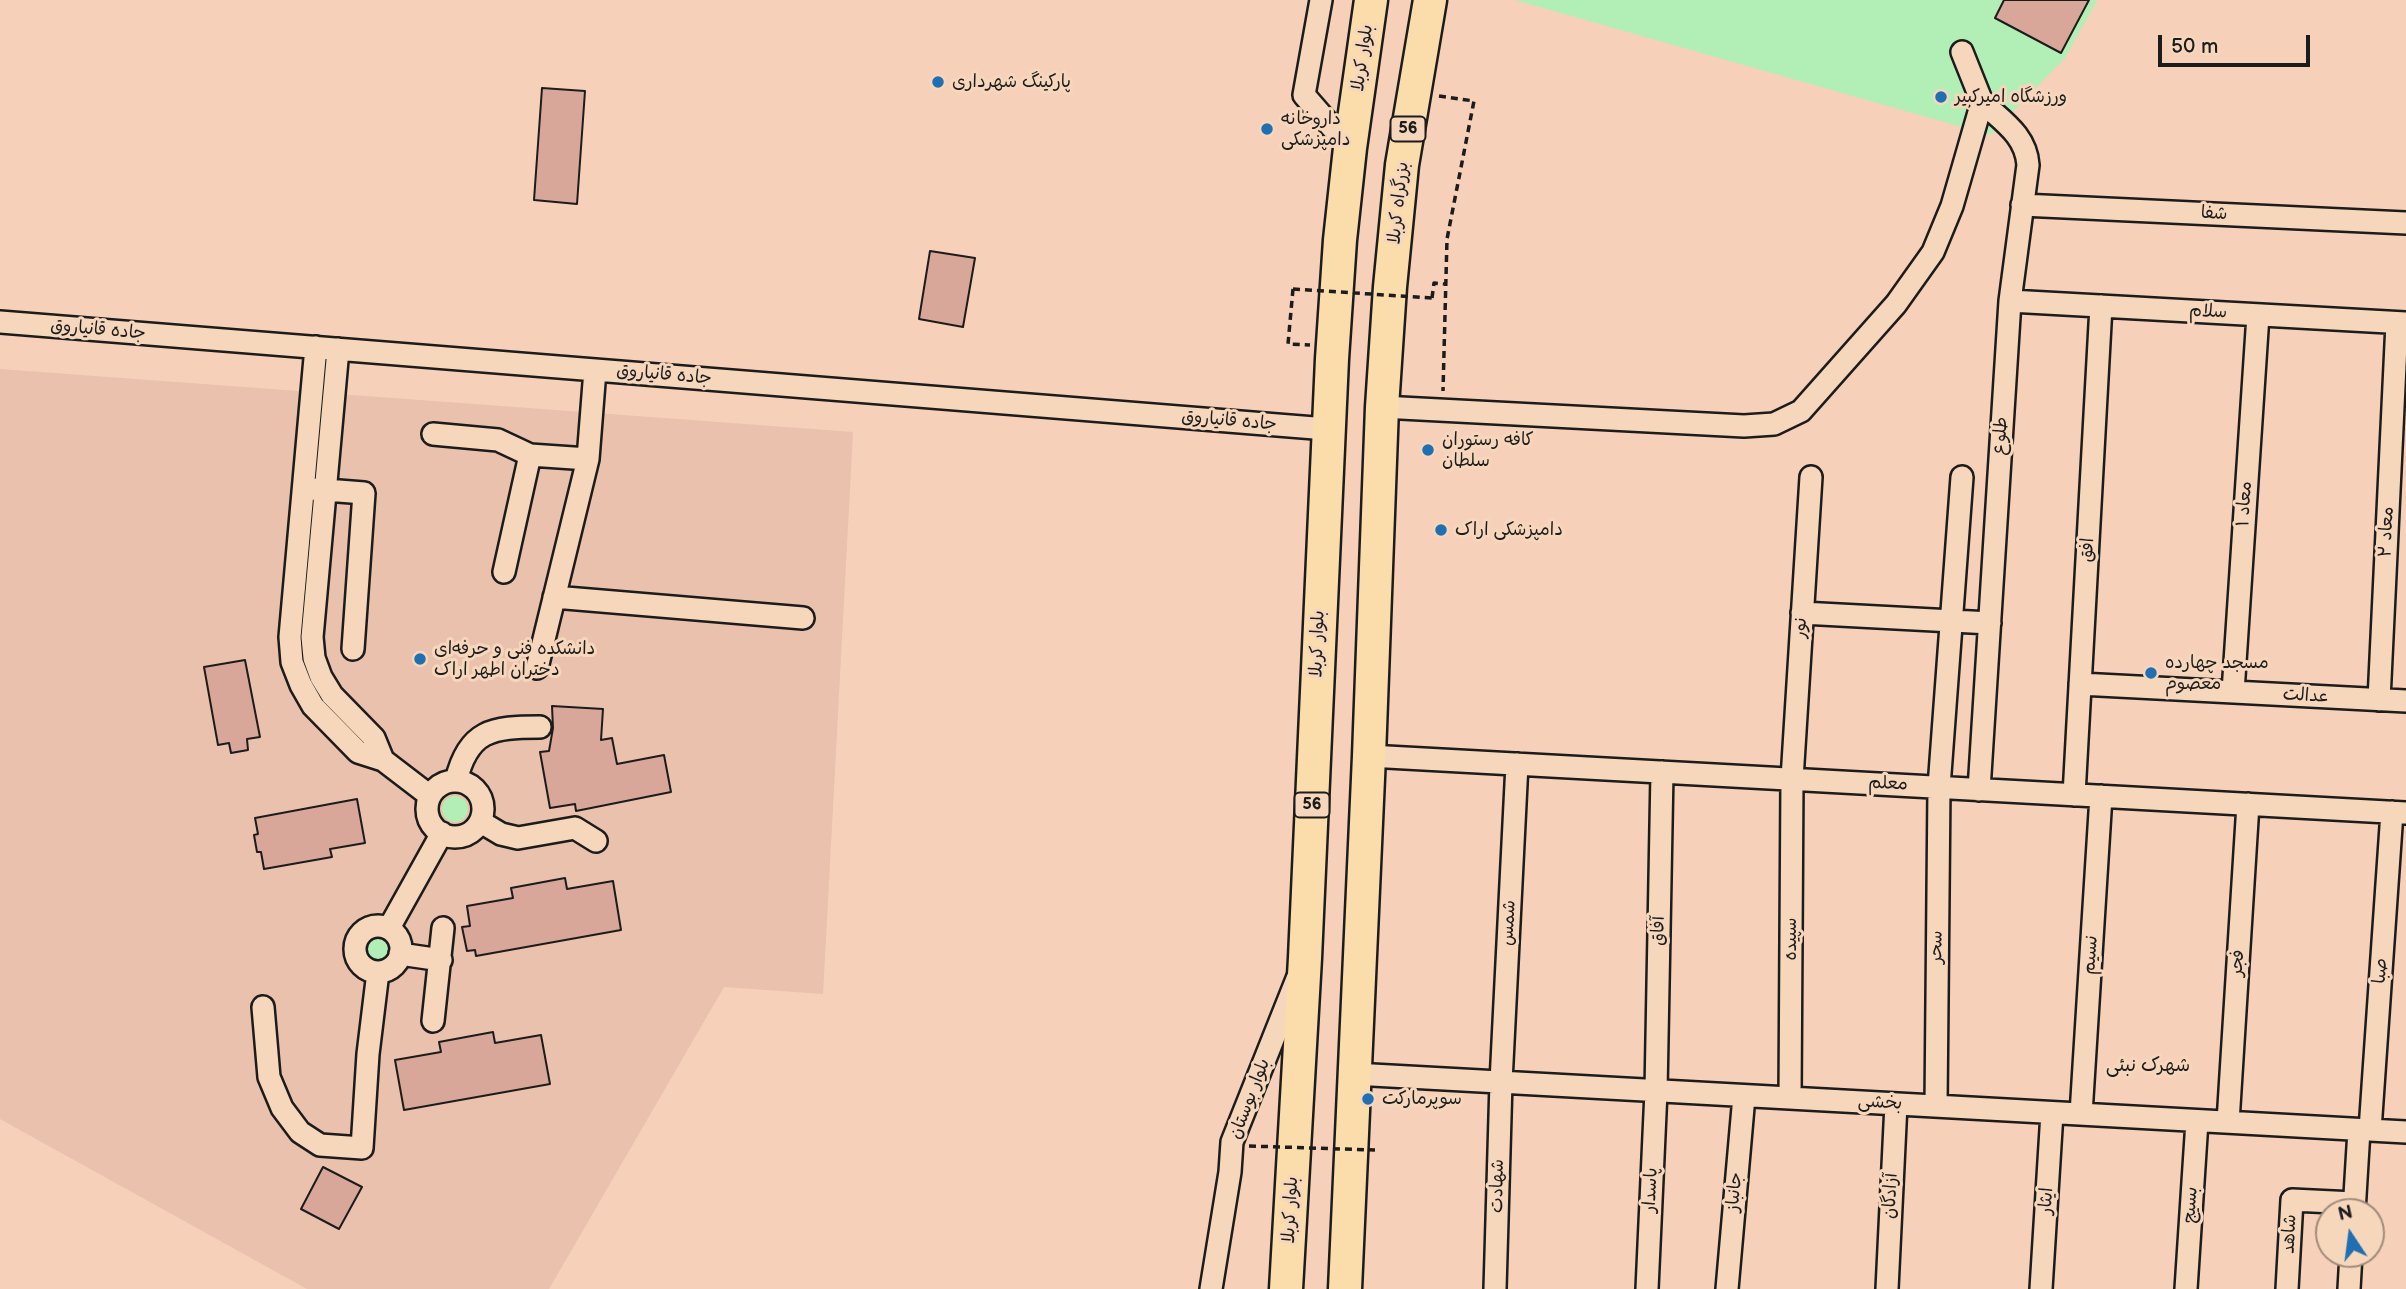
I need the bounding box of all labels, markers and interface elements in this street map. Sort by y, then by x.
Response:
scale bar [2161,21,2313,65]
street label: بلوار کربلا [1348,23,1378,93]
text: 50 m [2171,34,2218,59]
place label: پارکینگ شهرداری [952,71,1071,93]
marker: پارکینگ شهرداری [930,74,946,90]
place label: ورزشگاه امیرکبیر [1955,86,2067,108]
marker: ورزشگاه امیرکبیر [1933,89,1949,105]
place label: داروخانه دامپزشکی [1281,108,1350,150]
road number: 56 [1390,116,1426,141]
marker: داروخانه دامپزشکی [1259,121,1275,137]
street label: بزرگراه کربلا [1384,161,1414,245]
street label: شفا [2200,203,2228,225]
street label: سلام [2188,300,2228,324]
street label: جاده قانیاروق [49,315,147,345]
street label: جاده قانیاروق [615,360,713,390]
street label: جاده قانیاروق [1180,406,1278,436]
street label: طلوع [1989,416,2013,456]
place label: کافه رستوران سلطان [1442,429,1534,472]
marker: کافه رستوران سلطان [1420,442,1436,458]
street label: معاد ۱ [2233,481,2257,527]
street label: معاد ۲ [2375,506,2399,558]
place label: دامپزشکی اراک [1455,519,1563,541]
marker: دامپزشکی اراک [1433,522,1449,538]
street label: افق [2077,537,2099,563]
street label: بلوار کربلا [1306,610,1330,678]
street label: نور [1790,617,1812,639]
place label: دانشکده فنی و حرفه‌ای دختران اطهر اراک [434,638,595,680]
marker: دانشکده فنی و حرفه‌ای دختران اطهر اراک [412,651,428,667]
place label: مسجد چهارده معصوم [2165,652,2269,694]
marker: مسجد چهارده معصوم [2143,665,2159,681]
street label: عدالت [2282,684,2330,708]
street label: معلم [1868,772,1908,796]
road number: 56 [1294,792,1330,818]
street label: شمس [1497,900,1521,946]
street label: آفاق [1648,916,1670,946]
street label: سپیده [1780,917,1802,961]
street label: سحر [1926,930,1948,964]
street label: نسیم [2079,935,2103,975]
street label: فجر [2226,949,2250,977]
street label: صبا [2369,957,2393,985]
district label: شهرک نبئی [2106,1055,2190,1077]
street label: بلوار بوستان [1225,1056,1275,1142]
place label: سوپرمارکت [1382,1088,1462,1110]
marker: سوپرمارکت [1360,1091,1376,1107]
street label: بخشی [1857,1091,1903,1115]
street label: شهادت [1487,1159,1509,1213]
street label: پاسدار [1639,1167,1663,1213]
street label: جانباز [1723,1171,1747,1213]
street label: آزادگان [1879,1172,1903,1220]
street label: بلوار کربلا [1278,1176,1304,1244]
street label: بسیج [2179,1186,2203,1224]
street label: ایثار [2035,1187,2059,1215]
north arrow [2315,1198,2385,1268]
text: N [2336,1201,2355,1227]
street label: شاهد [2278,1214,2302,1254]

